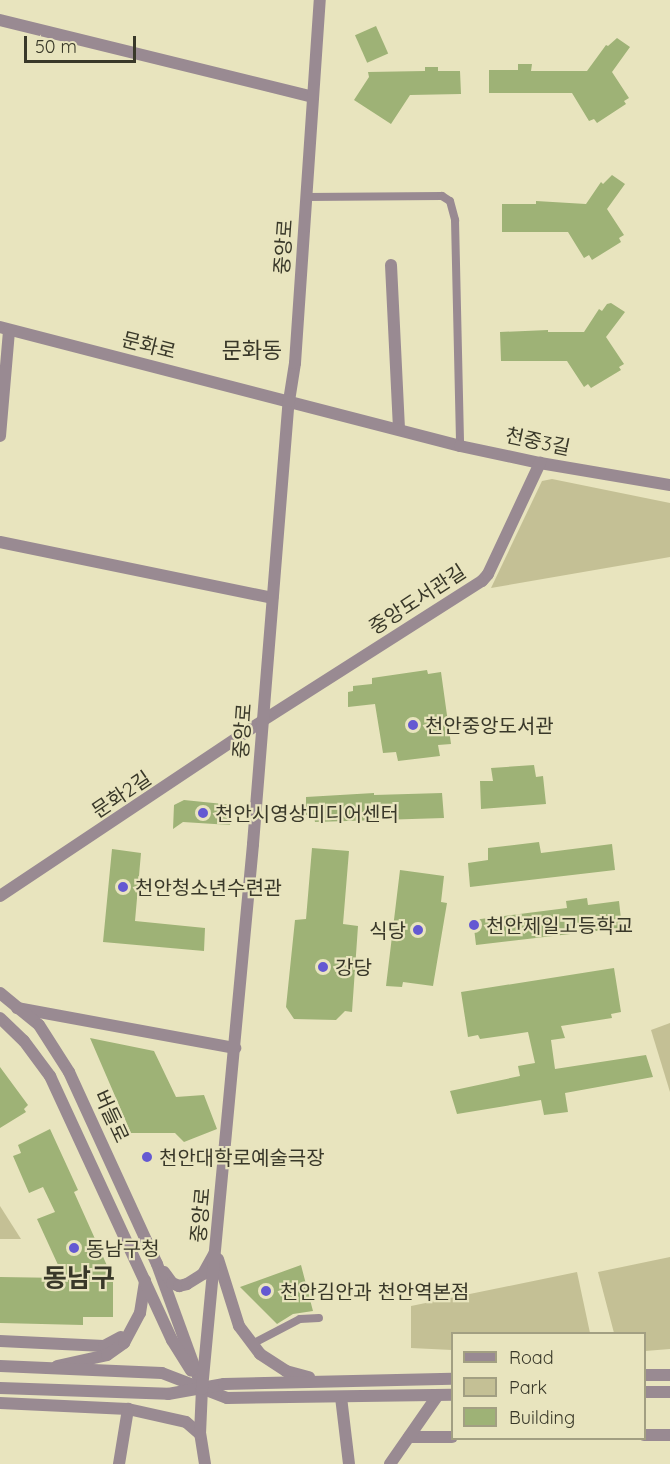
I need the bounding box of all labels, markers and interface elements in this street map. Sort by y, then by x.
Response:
scale bar [27,24,140,62]
text: 50 m [35,35,77,58]
street label: 중앙로 [269,219,297,275]
street label: 문화로 [119,327,179,363]
district label: 문화동 [222,338,282,364]
street label: 천중3길 [503,422,573,460]
street label: 중앙도서관길 [364,559,470,639]
street label: 중앙로 [228,703,256,759]
place label: 천안중앙도서관 [425,713,554,737]
marker: 천안중앙도서관 [406,718,420,732]
street label: 문화2길 [87,766,155,822]
place label: 천안시영상미디어센터 [215,801,399,825]
marker: 천안시영상미디어센터 [196,806,210,820]
place label: 천안청소년수련관 [135,875,282,899]
marker: 천안청소년수련관 [116,880,130,894]
place label: 천안제일고등학교 [486,913,633,937]
place label: 식당 [369,918,406,942]
marker: 천안제일고등학교 [467,918,481,932]
marker: 식당 [411,923,425,937]
place label: 강당 [335,955,372,979]
marker: 강당 [316,960,330,974]
street label: 버들로 [89,1086,135,1146]
place label: 천안대학로예술극장 [159,1145,325,1169]
marker: 천안대학로예술극장 [140,1150,154,1164]
street label: 중앙로 [186,1186,214,1244]
place label: 동남구청 [86,1236,160,1260]
marker: 동남구청 [67,1241,81,1255]
district label: 동남구 [43,1262,115,1294]
place label: 천안김안과 천안역본점 [280,1279,469,1303]
marker: 천안김안과 천안역본점 [257,1282,275,1300]
legend [451,1332,646,1440]
text: Road [509,1346,554,1369]
text: Park [509,1376,547,1399]
text: Building [509,1406,575,1429]

